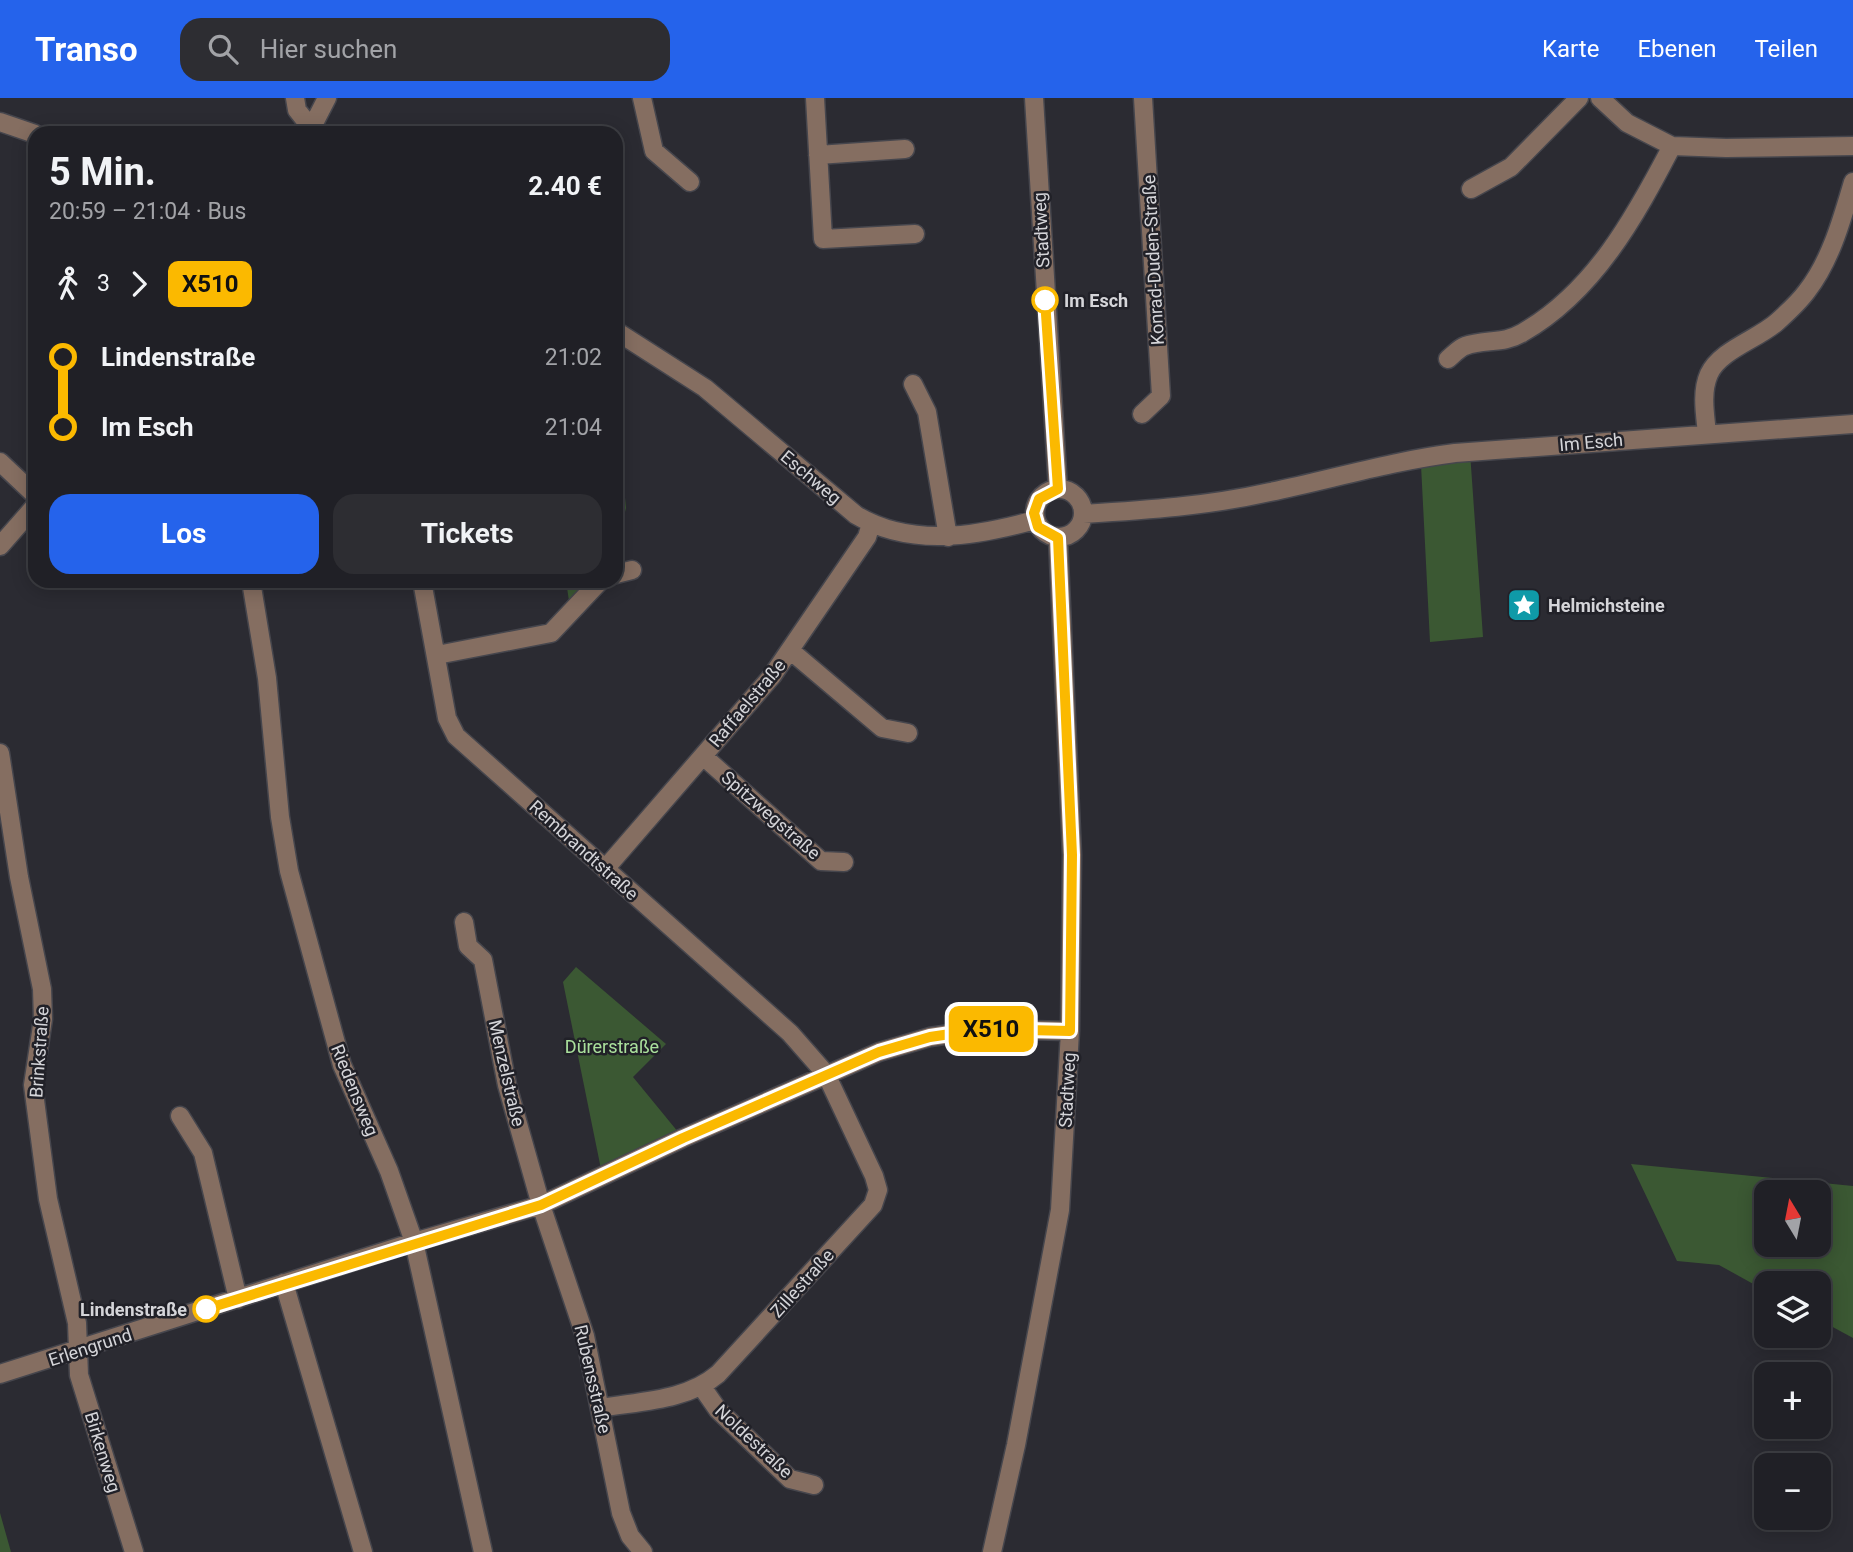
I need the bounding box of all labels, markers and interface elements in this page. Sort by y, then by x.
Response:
search box [180,18,670,81]
text: Transo [35,30,138,69]
icon: search [204,30,242,68]
text: Hier suchen [260,34,397,64]
text: Karte [1542,35,1599,63]
text: Ebenen [1637,35,1716,63]
text: Teilen [1754,35,1818,63]
text: 5 Min. [49,150,156,194]
text: 2.40 € [528,171,602,201]
street label: Konrad-Duden-Straße [1138,174,1168,346]
street label: Stadtweg [1029,192,1053,268]
text: 20:59 – 21:04 · Bus [49,198,246,225]
icon: walk [49,265,87,303]
icon: forward [120,265,158,303]
text: 3 [97,270,110,297]
text: X510 [182,270,238,298]
marker: Im Esch [1032,287,1058,313]
place label: Im Esch [1064,290,1128,311]
text: Lindenstraße [101,342,255,372]
text: 21:02 [545,344,602,371]
text: Im Esch [101,412,194,442]
text: 21:04 [545,414,602,441]
street label: Im Esch [1558,429,1624,455]
street label: Eschweg [777,446,845,508]
button: Los [49,494,319,574]
button: Tickets [333,494,602,574]
place icon: Helmichsteine [1505,586,1543,624]
place label: Helmichsteine [1548,595,1665,616]
street label: Raffaelstraße [704,655,790,751]
street label: Spitzwegstraße [717,766,825,864]
street label: Rembrandtstraße [525,796,643,904]
street label: Brinkstraße [25,1006,53,1098]
line badge: X510 [942,1006,1040,1052]
text: X510 [963,1015,1019,1043]
street label: Menzelstraße [485,1018,529,1128]
park label: Dürerstraße [565,1036,659,1057]
street label: Riedensweg [327,1041,383,1139]
street label: Stadtweg [1055,1052,1079,1128]
north arrow [1754,1180,1830,1256]
map controls [1754,1180,1831,1530]
street label: Zillestraße [766,1245,838,1321]
button: layers [1754,1271,1831,1348]
marker: Lindenstraße [193,1296,219,1322]
place label: Lindenstraße [80,1299,187,1320]
street label: Rubensstraße [570,1323,616,1435]
street label: Erlengrund [46,1324,134,1370]
button: + [1754,1362,1831,1439]
street label: Noldestraße [711,1400,797,1482]
street label: Birkenweg [81,1409,125,1495]
button: − [1754,1453,1831,1530]

